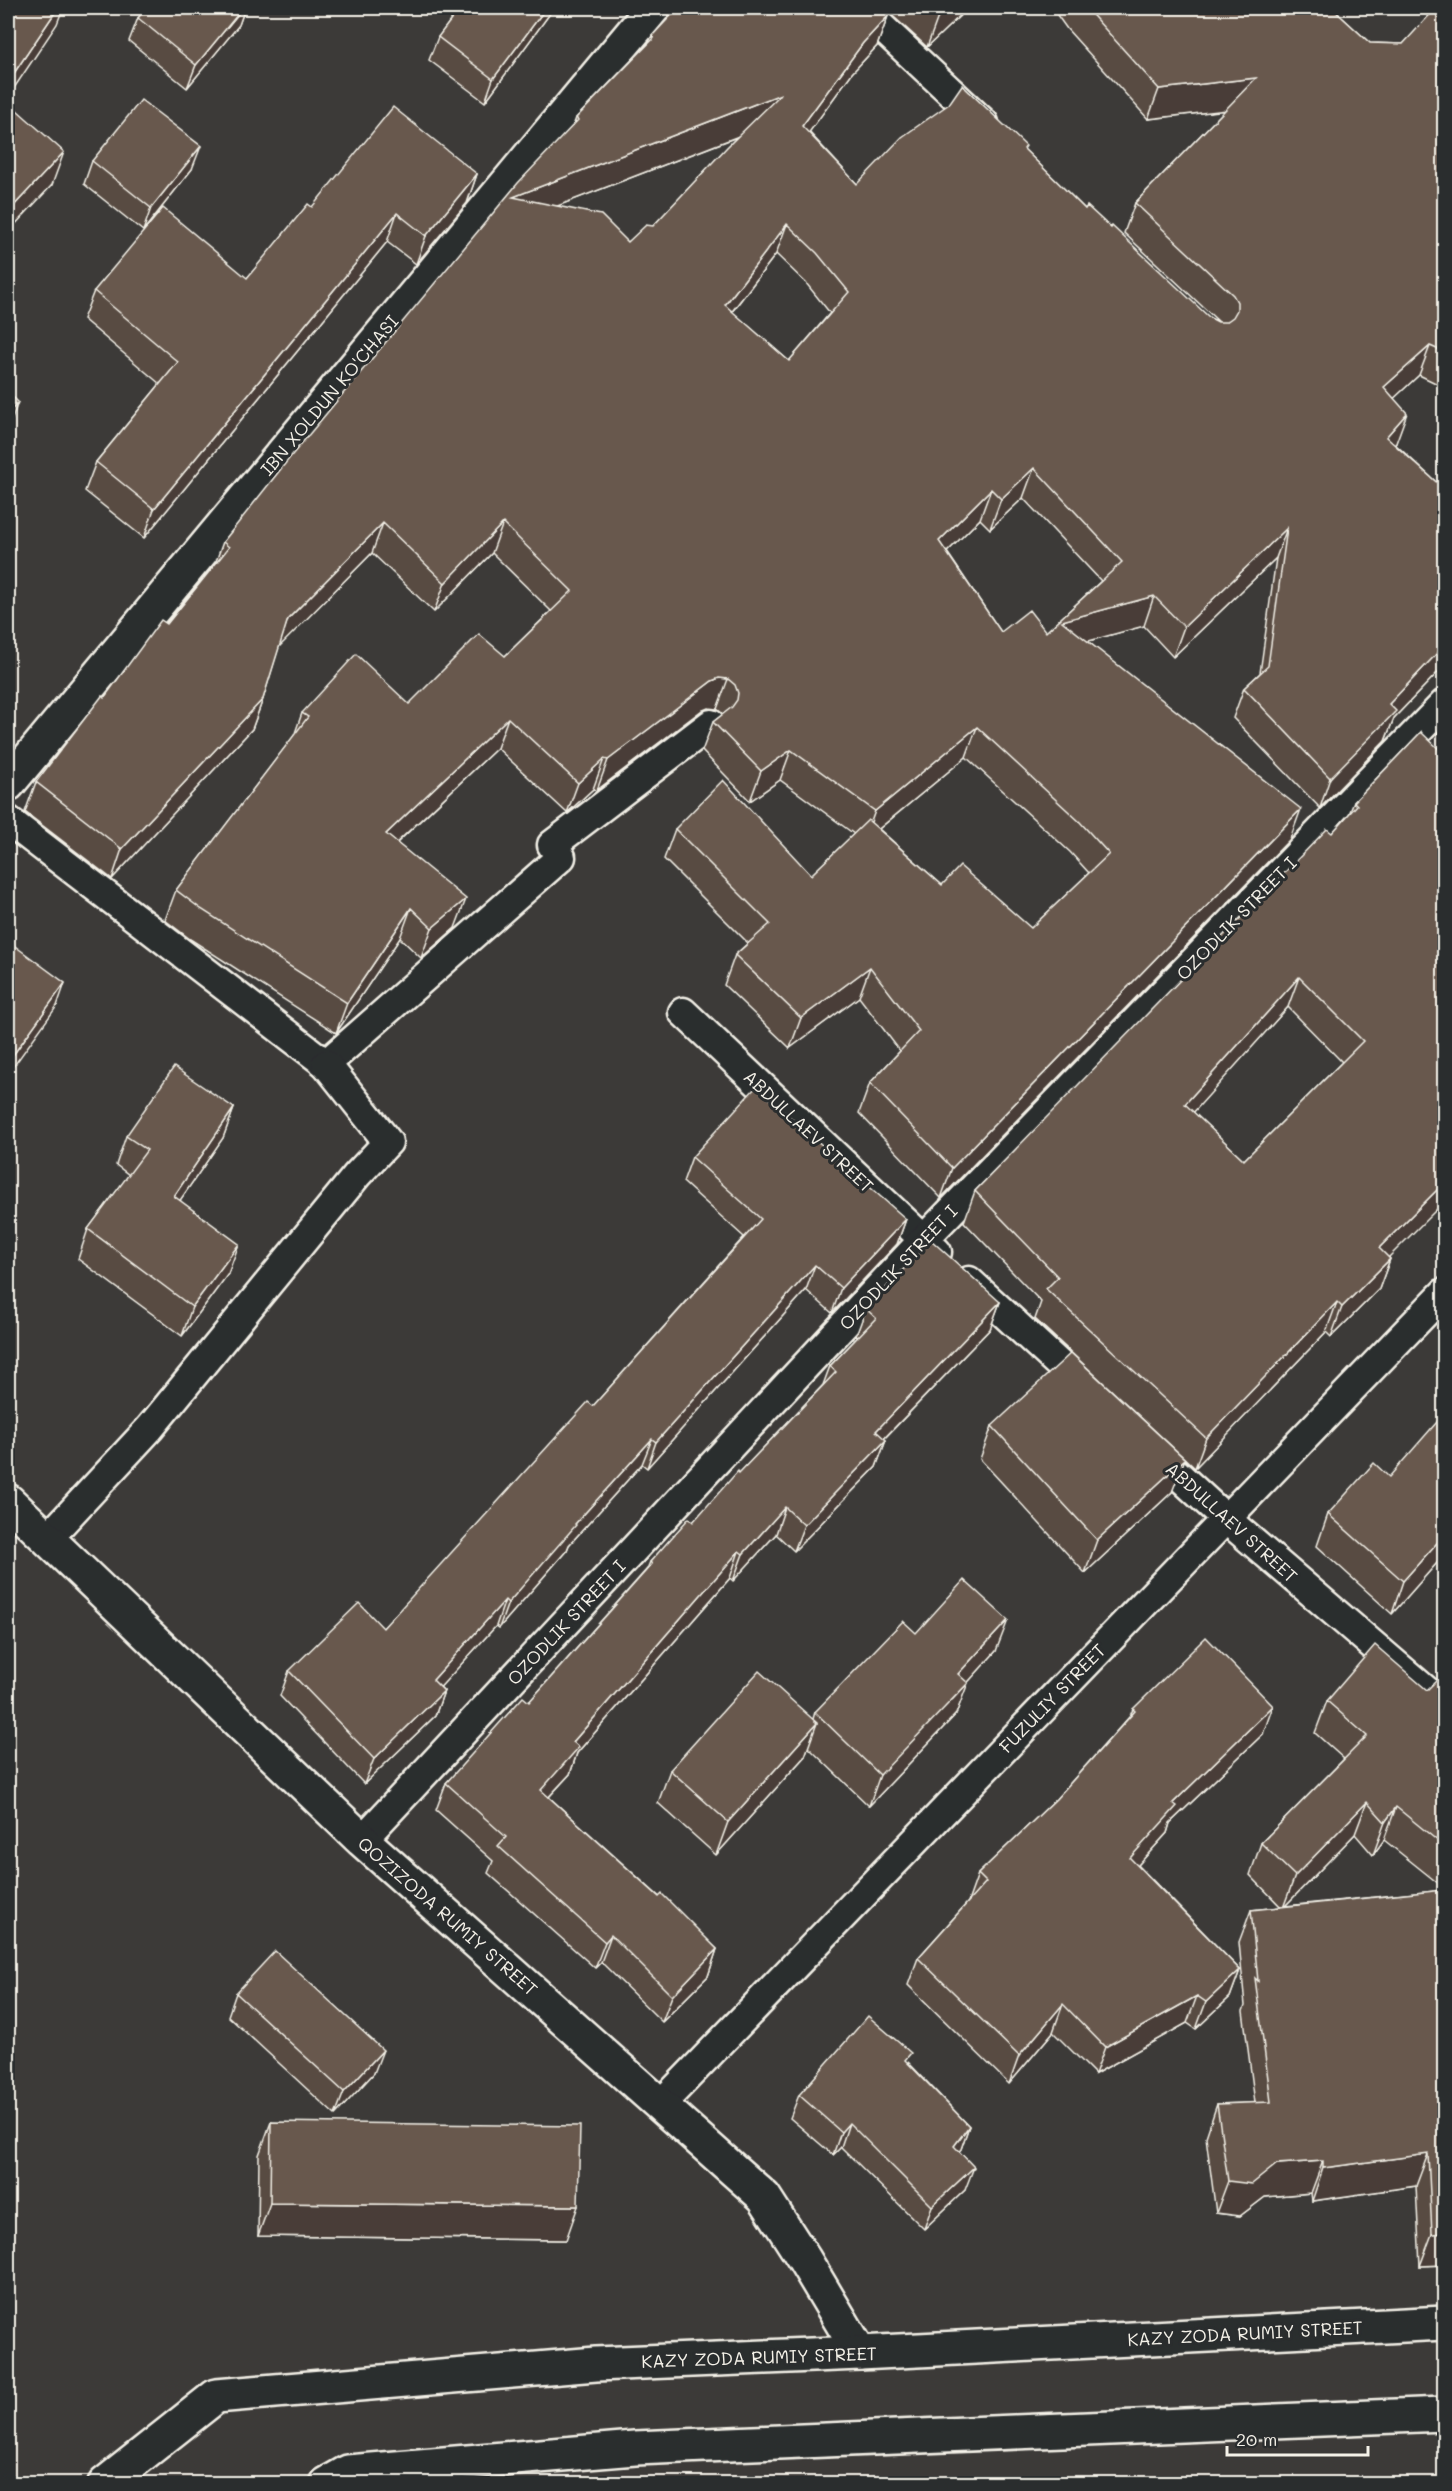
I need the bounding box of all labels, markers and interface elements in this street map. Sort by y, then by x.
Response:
street label: IBN XOLDUN KO'CHASI [255,310,403,480]
street label: OZODLIK STREET I [1171,851,1301,985]
street label: ABDULLAEV STREET [739,1064,879,1198]
street label: OZODLIK STREET I [834,1199,962,1335]
street label: ABDULLAEV STREET [1161,1456,1303,1588]
street label: OZODLIK STREET I [502,1554,630,1690]
street label: FUZULIY STREET [994,1638,1110,1758]
street label: QOZIZODA RUMIY STREET [353,1831,543,2001]
street label: KAZY ZODA RUMIY STREET [1127,2315,1363,2351]
street label: KAZY ZODA RUMIY STREET [641,2341,877,2373]
scale bar [1227,2419,1368,2457]
text: 20 m [1236,2427,1277,2451]

